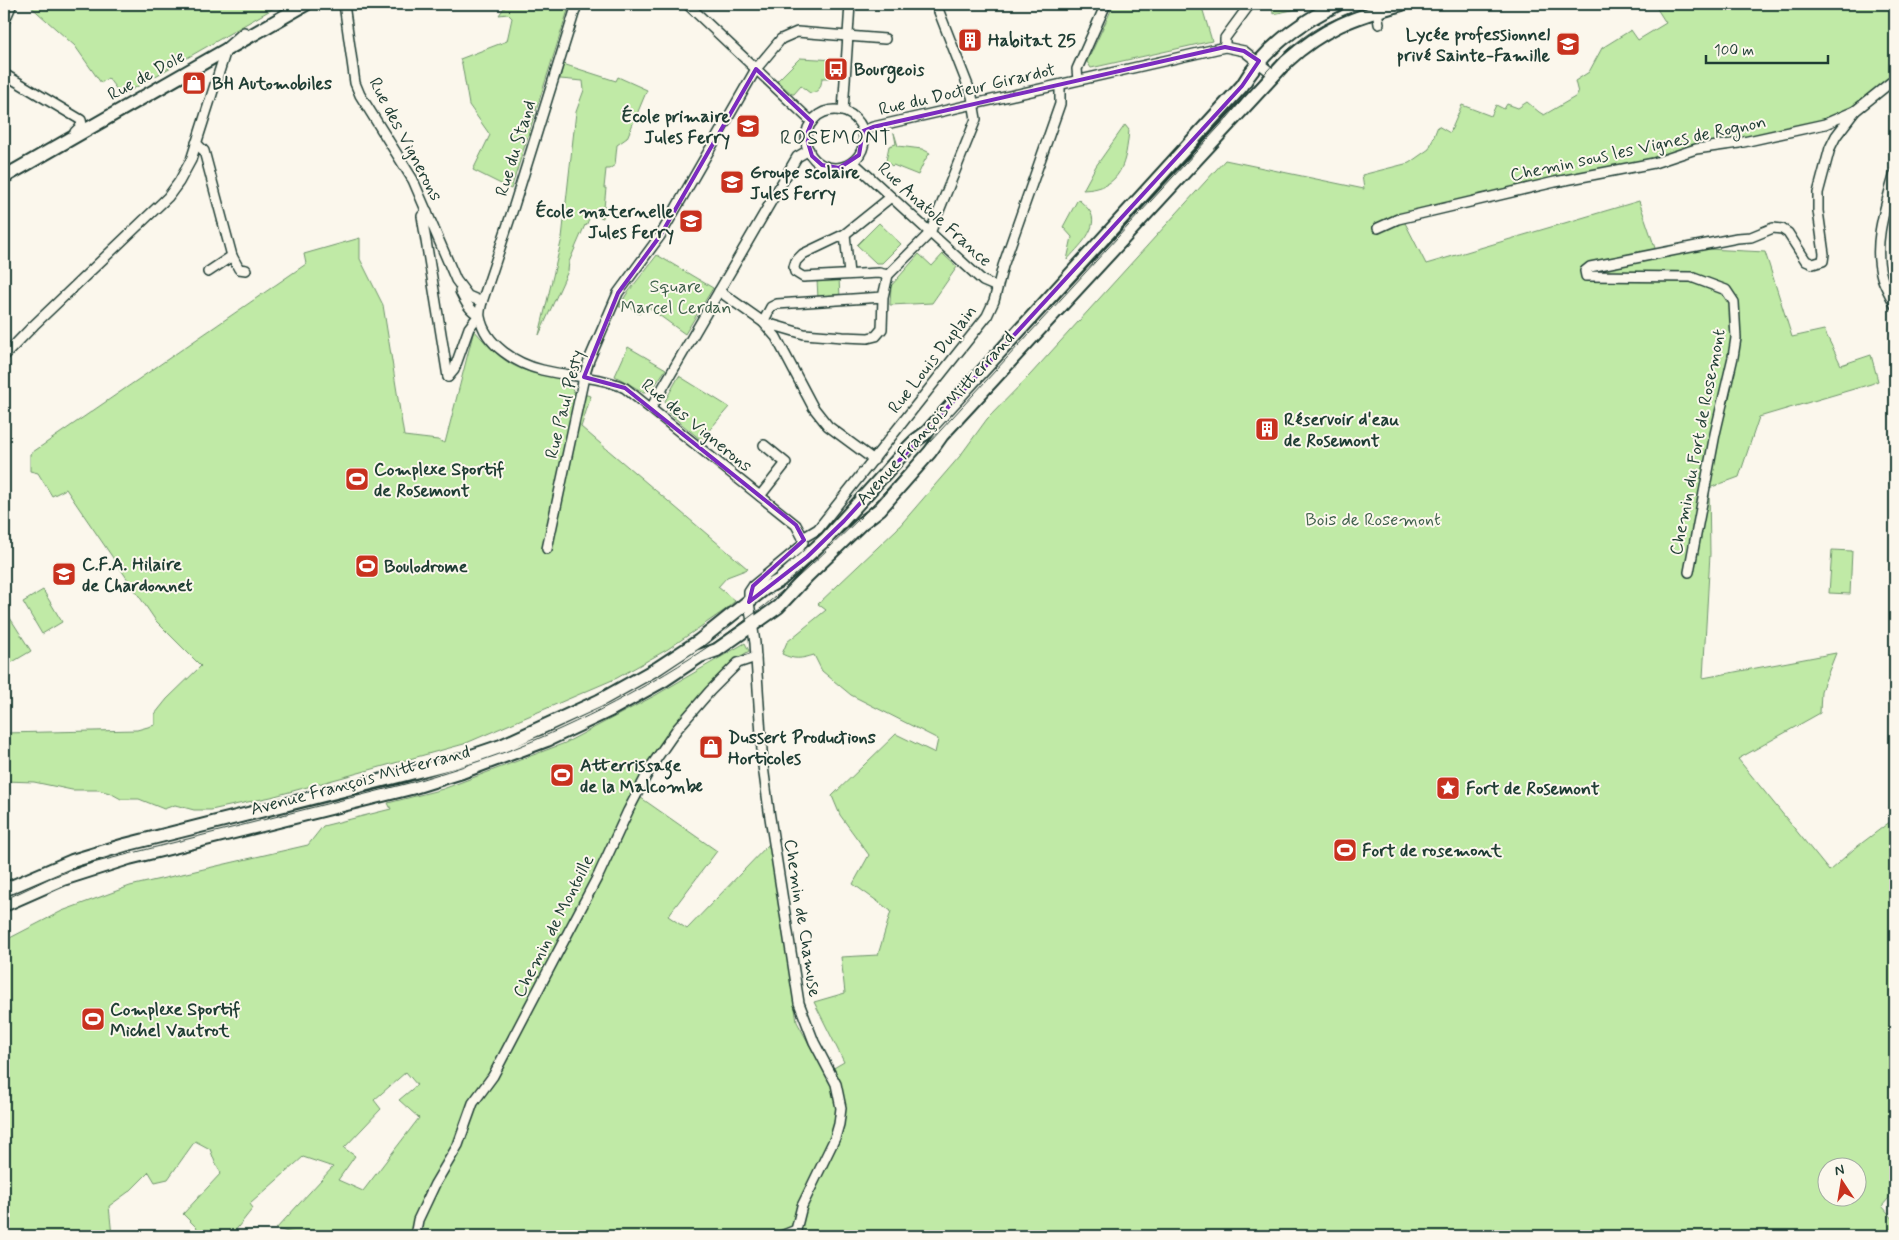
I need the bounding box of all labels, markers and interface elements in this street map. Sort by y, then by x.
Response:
place label: Lycée professionnel privé Sainte-Famille [1397,23,1551,68]
building icon: Habitat 25 [957,27,983,53]
place label: Habitat 25 [988,29,1076,53]
school or university icon: Lycée professionnel privé Sainte-Famille [1555,31,1581,57]
scale bar [1706,32,1829,64]
text: 100 m [1714,41,1754,61]
street label: Rue de Dole [104,45,189,107]
bus stop icon: Bourgeois [823,56,849,82]
place label: Bourgeois [854,58,925,84]
street label: Rue du Docteur Girardot [876,58,1058,122]
shop icon: BH Automobiles [181,70,207,96]
place label: BH Automobiles [212,72,332,96]
street label: Rue des Vignerons [362,74,448,205]
street label: Rue du Stand [490,97,542,199]
place label: École primaire Jules Ferry [622,104,731,150]
street label: Chemin sous les Vignes de Rognon [1508,110,1769,189]
school or university icon: École primaire Jules Ferry [735,113,761,139]
district label: ROSEMONT [780,125,892,152]
street label: Rue Anatole France [872,157,997,273]
place label: Groupe scolaire Jules Ferry [750,161,860,206]
school or university icon: Groupe scolaire Jules Ferry [719,169,745,195]
place label: École maternelle Jules Ferry [535,199,675,245]
school or university icon: École maternelle Jules Ferry [678,208,704,234]
park label: Square Marcel Cerdan [620,275,732,320]
street label: Rue Louis Duplain [883,300,983,419]
street label: Avenue François Mitterrand [851,327,1020,511]
street label: Chemin du Fort de Rosemont [1664,327,1732,557]
street label: Rue Paul Pesty [540,347,590,461]
street label: Rue des Vignerons [636,374,757,478]
place label: Réservoir d'eau de Rosemont [1284,408,1399,453]
building icon: Réservoir d'eau de Rosemont [1254,416,1280,442]
place label: Complexe Sportif de Rosemont [374,458,504,503]
sports icon: Complexe Sportif de Rosemont [344,466,370,492]
park label: Bois de Rosemont [1305,508,1441,532]
place label: C.F.A. Hilaire de Chardonnet [82,553,193,598]
sports icon: Boulodrome [354,553,380,579]
place label: Boulodrome [384,555,468,579]
school or university icon: C.F.A. Hilaire de Chardonnet [51,561,77,587]
place label: Dussert Productions Horticoles [728,726,876,771]
shop icon: Dussert Productions Horticoles [698,734,724,760]
street label: Avenue François Mitterrand [248,740,473,822]
place label: Atterrissage de la Malcombe [580,754,703,799]
sports icon: Atterrissage de la Malcombe [549,762,575,788]
place icon: Fort de Rosemont [1435,775,1461,801]
place label: Fort de Rosemont [1466,777,1600,801]
street label: Chemin de Chamuse [778,837,826,999]
sports icon: Fort de rosemont [1332,837,1358,863]
place label: Fort de rosemont [1362,839,1502,863]
street label: Chemin de Montoille [508,851,600,1002]
place label: Complexe Sportif Michel Vautrot [110,998,240,1043]
sports icon: Complexe Sportif Michel Vautrot [80,1006,106,1032]
north arrow [1816,1158,1866,1208]
text: N [1833,1160,1846,1180]

